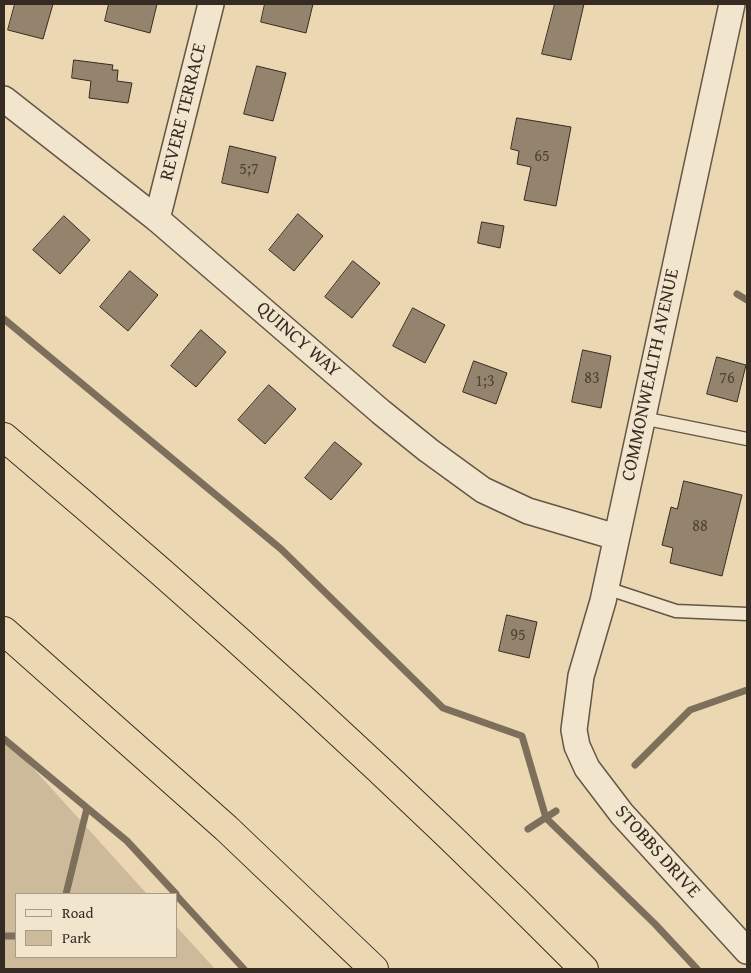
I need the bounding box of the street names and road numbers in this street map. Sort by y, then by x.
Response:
street label: REVERE TERRACE [156,41,212,183]
street label: COMMONWEALTH AVENUE [617,267,685,483]
street label: QUINCY WAY [251,297,345,383]
street label: STOBBS DRIVE [609,801,705,903]

